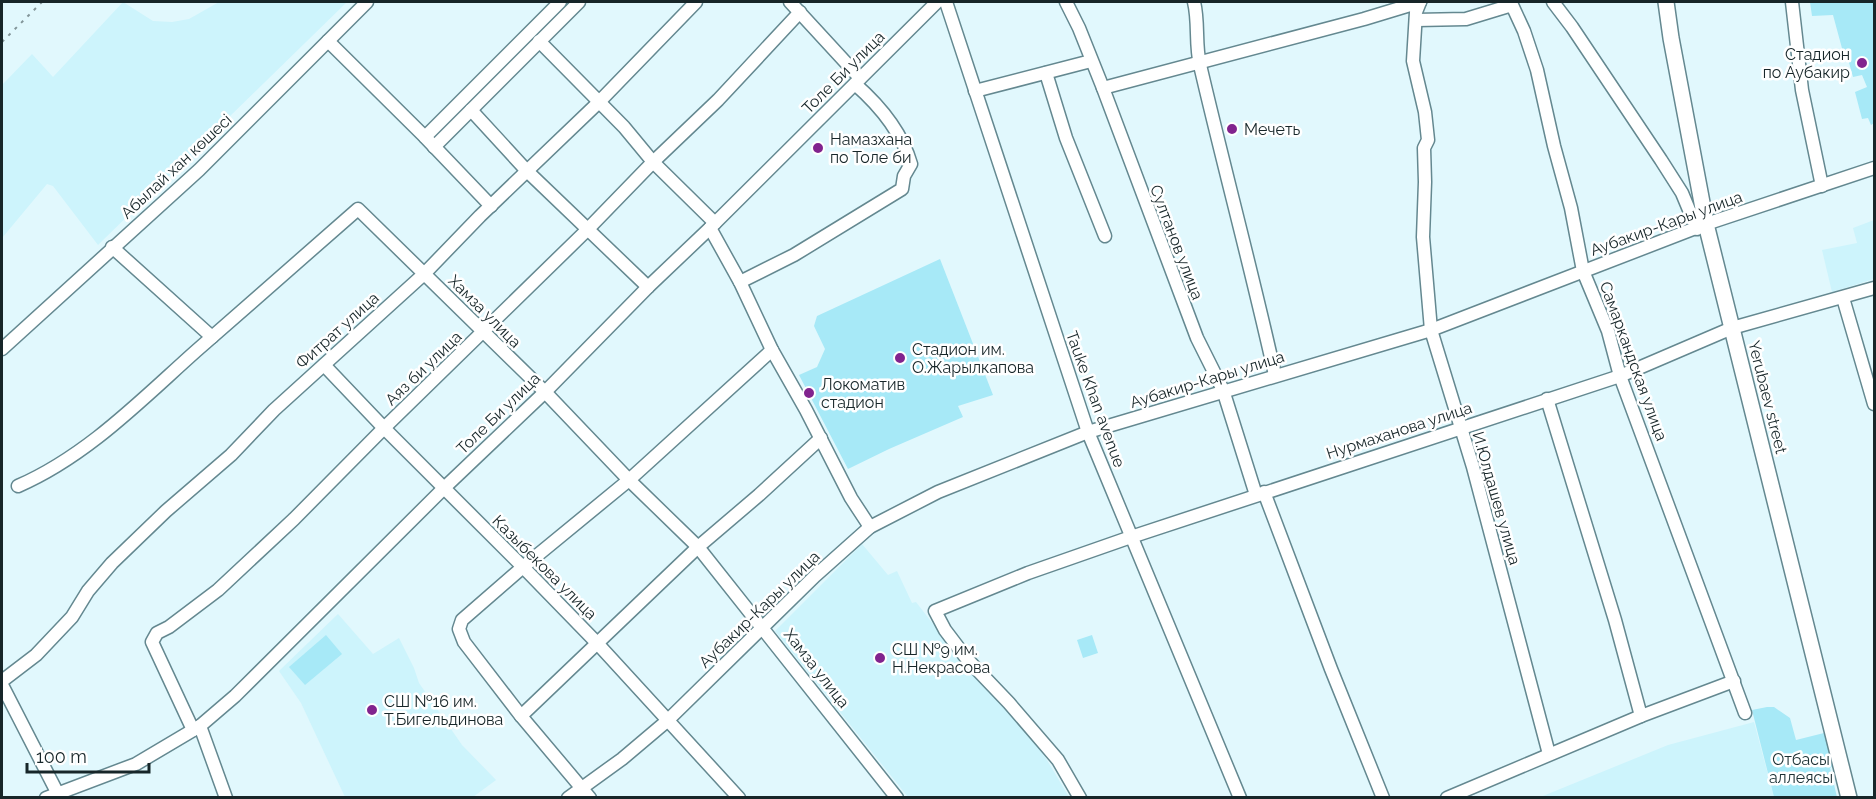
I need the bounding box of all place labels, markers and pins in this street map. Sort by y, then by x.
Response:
place label: Стадион по Аубакир [1763,45,1850,82]
marker: Стадион по Аубакир [1855,56,1869,70]
place label: Мечеть [1244,120,1301,139]
marker: Мечеть [1225,122,1239,136]
place label: Намазхана по Толе би [830,130,912,167]
marker: Намазхана по Толе би [811,141,825,155]
place label: Стадион им. О.Жарылкапова [912,340,1034,377]
marker: Стадион им. О.Жарылкапова [893,351,907,365]
place label: Локоматив стадион [821,375,905,412]
marker: Локоматив стадион [802,386,816,400]
place label: СШ №9 им. Н.Некрасова [892,640,990,677]
marker: СШ №9 им. Н.Некрасова [873,651,887,665]
place label: СШ №16 им. Т.Бигельдинова [384,692,503,729]
marker: СШ №16 им. Т.Бигельдинова [365,703,379,717]

